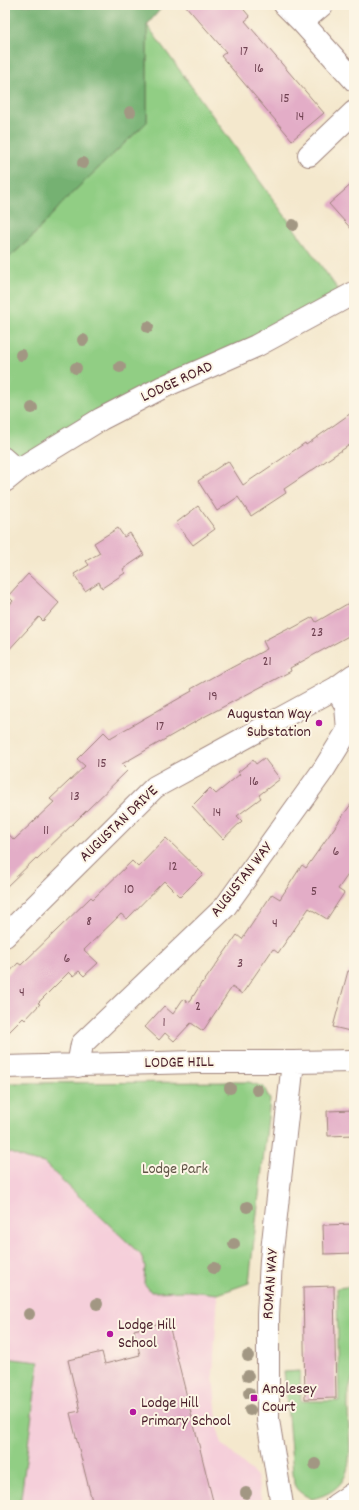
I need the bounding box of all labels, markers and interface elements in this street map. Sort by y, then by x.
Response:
house number: 17 [240,42,248,62]
house number: 16 [254,59,264,79]
house number: 15 [280,89,290,109]
house number: 14 [296,107,304,127]
street label: LODGE ROAD [137,355,217,409]
house number: 23 [311,623,323,643]
house number: 21 [262,652,272,672]
house number: 19 [208,687,218,707]
place label: Augustan Way Substation [227,703,312,744]
house number: 17 [156,717,164,737]
marker: Augustan Way Substation [314,718,324,728]
house number: 15 [97,754,107,774]
house number: 16 [249,772,259,792]
street label: AUGUSTAN DRIVE [74,780,164,868]
house number: 13 [70,787,80,807]
house number: 14 [213,803,221,823]
house number: 11 [43,821,49,841]
street label: AUGUSTAN WAY [205,837,279,922]
house number: 6 [333,842,340,862]
house number: 12 [168,857,178,877]
house number: 10 [124,880,134,900]
house number: 5 [311,882,317,902]
house number: 8 [86,912,92,932]
house number: 4 [272,914,278,934]
house number: 6 [64,949,71,969]
house number: 3 [237,954,243,974]
house number: 4 [19,983,25,1003]
house number: 2 [195,997,201,1017]
house number: 1 [162,1013,166,1033]
street label: LODGE HILL [144,1051,214,1075]
park label: Lodge Park [142,1158,208,1181]
street label: ROMAN WAY [257,1247,285,1320]
place label: Lodge Hill School [118,1314,176,1355]
marker: Lodge Hill School [105,1329,115,1339]
place label: Anglesey Court [262,1378,317,1419]
place label: Lodge Hill Primary School [141,1392,231,1433]
marker: Anglesey Court [249,1393,259,1403]
marker: Lodge Hill Primary School [128,1407,138,1417]

